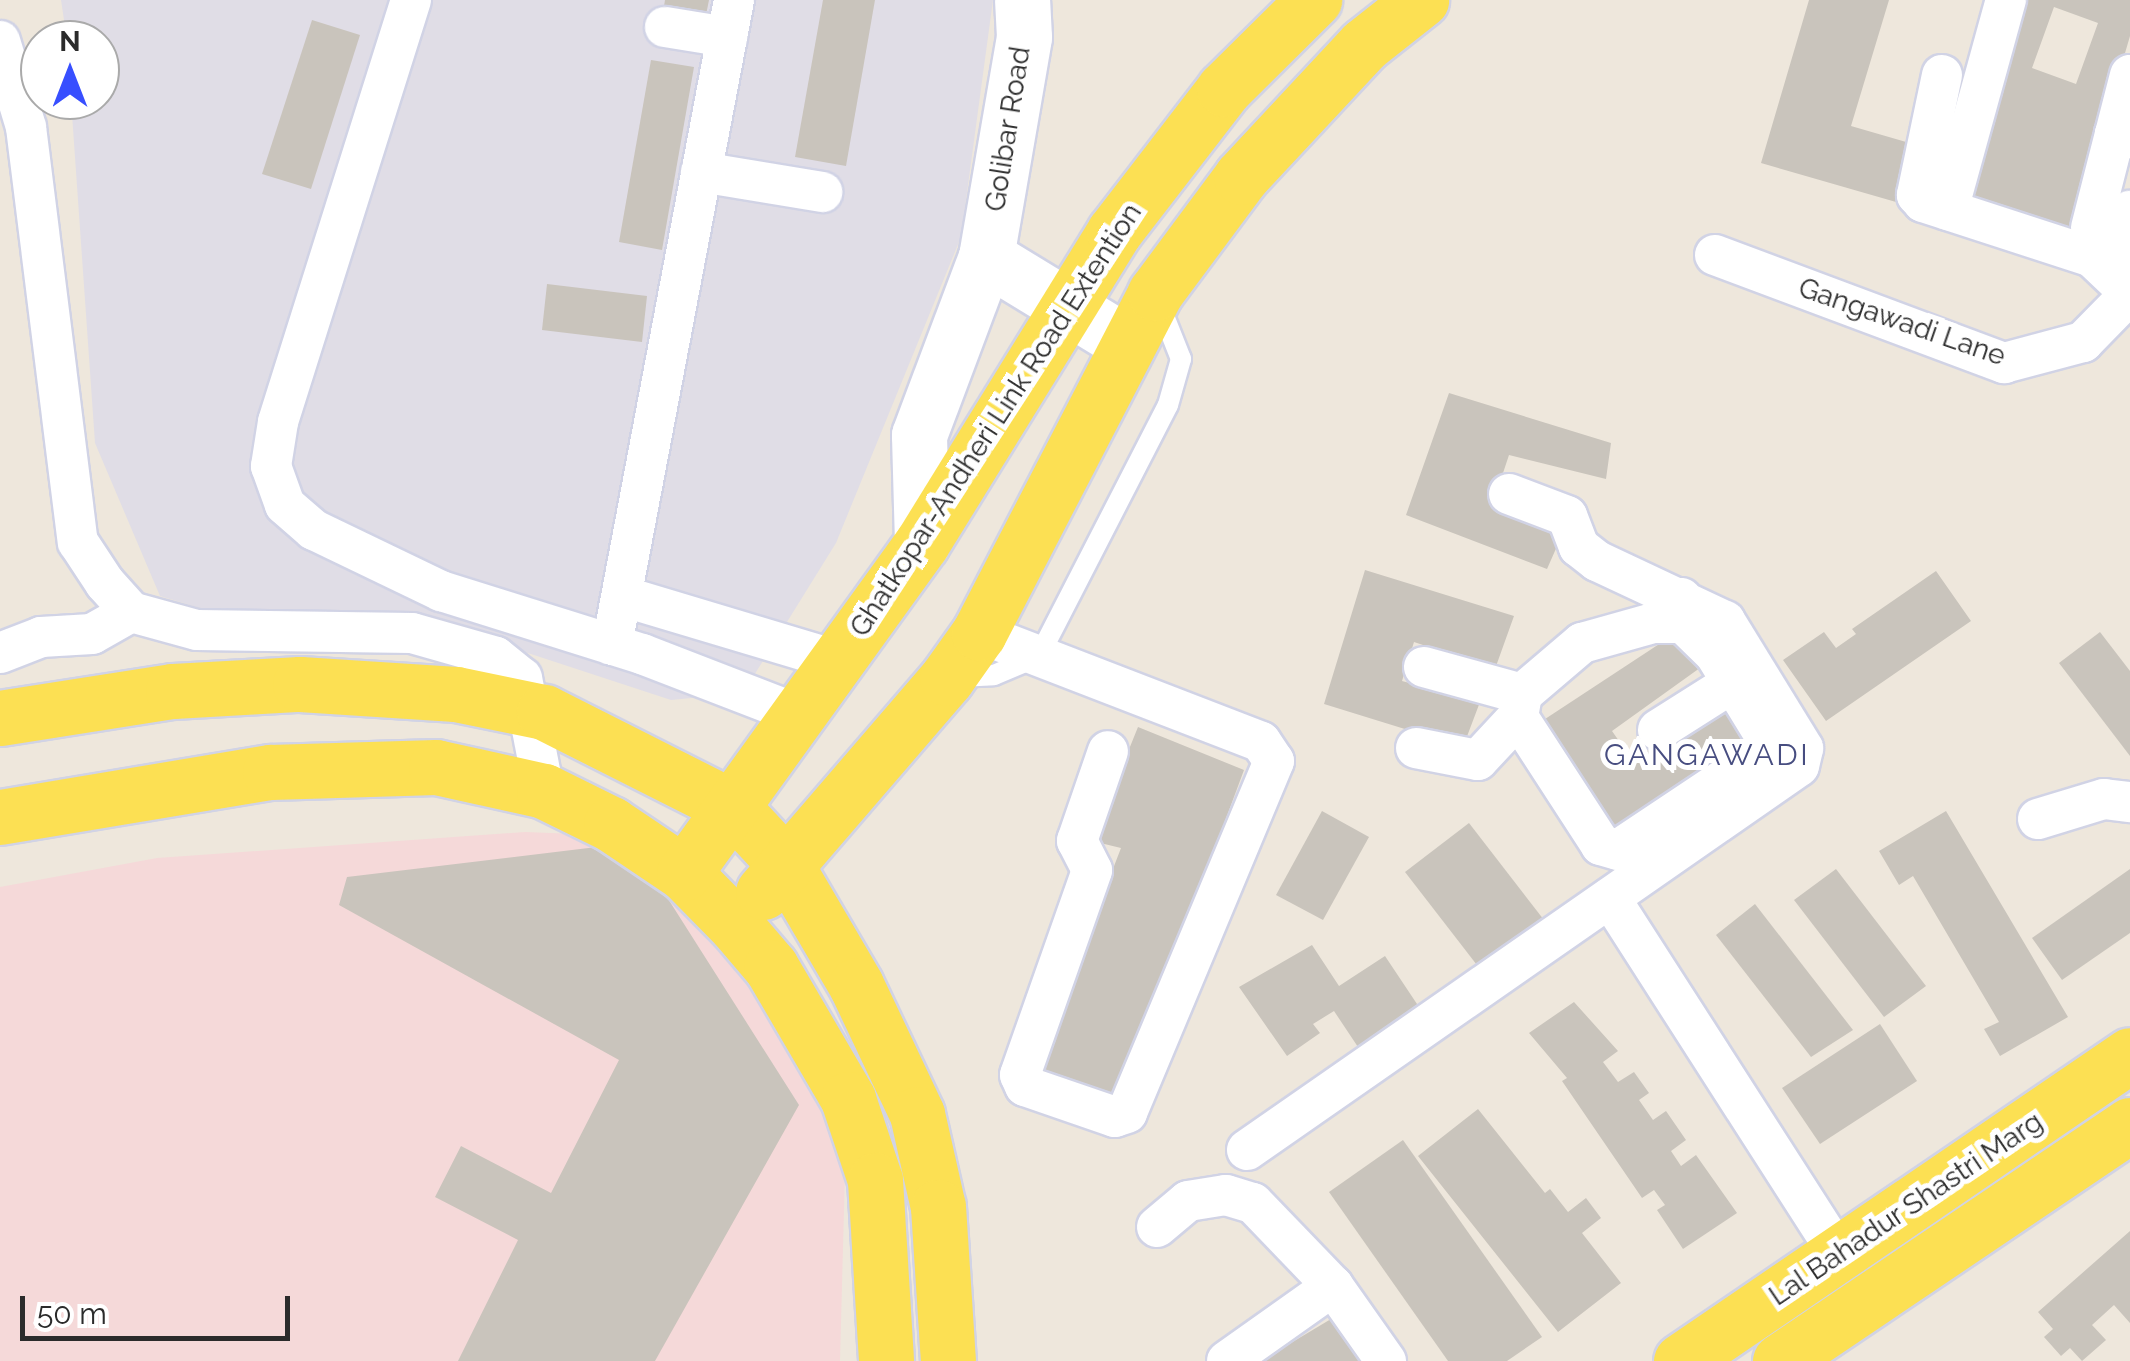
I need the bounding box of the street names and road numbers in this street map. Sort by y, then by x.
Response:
street label: Golibar Road [978,44,1038,214]
street label: Ghatkopar-Andheri Link Road Extention [843,197,1149,643]
street label: Gangawadi Lane [1794,271,2010,373]
street label: Lal Bahadur Shastri Marg [1762,1105,2050,1313]

